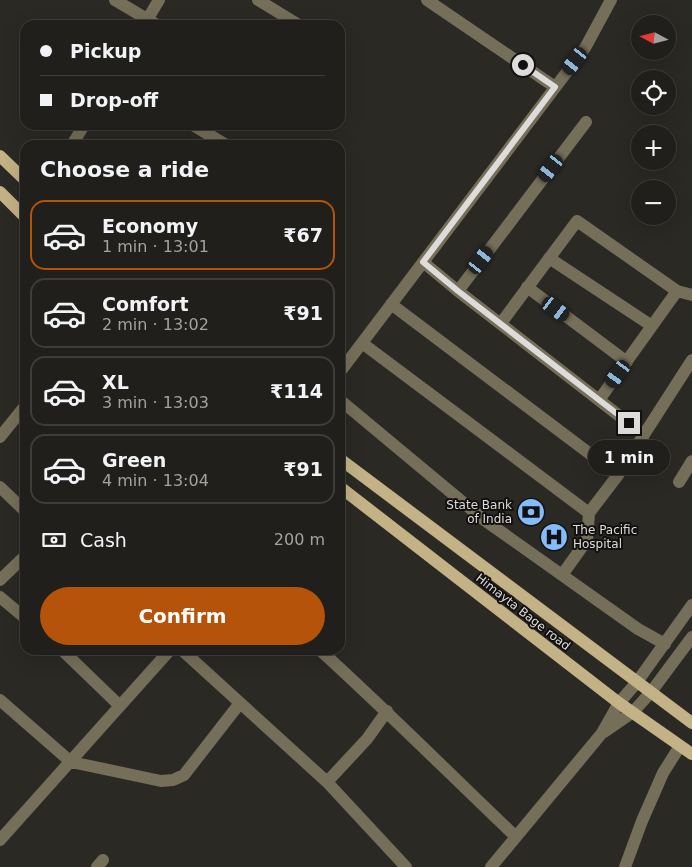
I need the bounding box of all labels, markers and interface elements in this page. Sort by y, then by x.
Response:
north arrow [631,15,676,60]
map controls [631,15,676,225]
text: Pickup [70,40,141,62]
car [559,45,590,77]
route start [512,54,534,76]
button: locate [631,70,676,115]
text: Drop-off [70,89,158,111]
button: + [631,125,676,170]
car [535,152,566,184]
text: Choose a ride [40,157,209,182]
button: − [631,180,676,225]
icon: car [42,213,87,258]
text: Economy [102,215,198,237]
text: ₹67 [283,224,323,246]
text: 1 min · 13:01 [102,237,209,256]
car [465,244,496,276]
icon: car [42,291,87,336]
text: Comfort [102,293,189,315]
car [539,294,572,324]
text: ₹91 [283,302,323,324]
text: 2 min · 13:02 [102,315,209,334]
car [603,357,632,391]
icon: car [42,369,87,414]
text: XL [102,371,129,393]
text: ₹114 [270,380,323,402]
text: 3 min · 13:03 [102,393,209,412]
route end [618,412,640,434]
callout: 1 min [588,440,670,476]
icon: car [42,447,87,492]
text: 1 min [604,448,654,467]
text: Green [102,449,166,471]
text: ₹91 [283,458,323,480]
text: 4 min · 13:04 [102,471,209,490]
bank icon: State Bank of India [516,497,546,527]
place label: State Bank of India [446,498,512,526]
hospital icon: The Pacific Hospital [539,522,569,552]
place label: The Pacific Hospital [572,523,637,551]
icon: cash [40,526,68,554]
text: Cash [80,529,127,551]
text: 200 m [274,530,325,549]
street label: Himayta Bage road [473,571,573,653]
button: Confirm [40,587,325,645]

